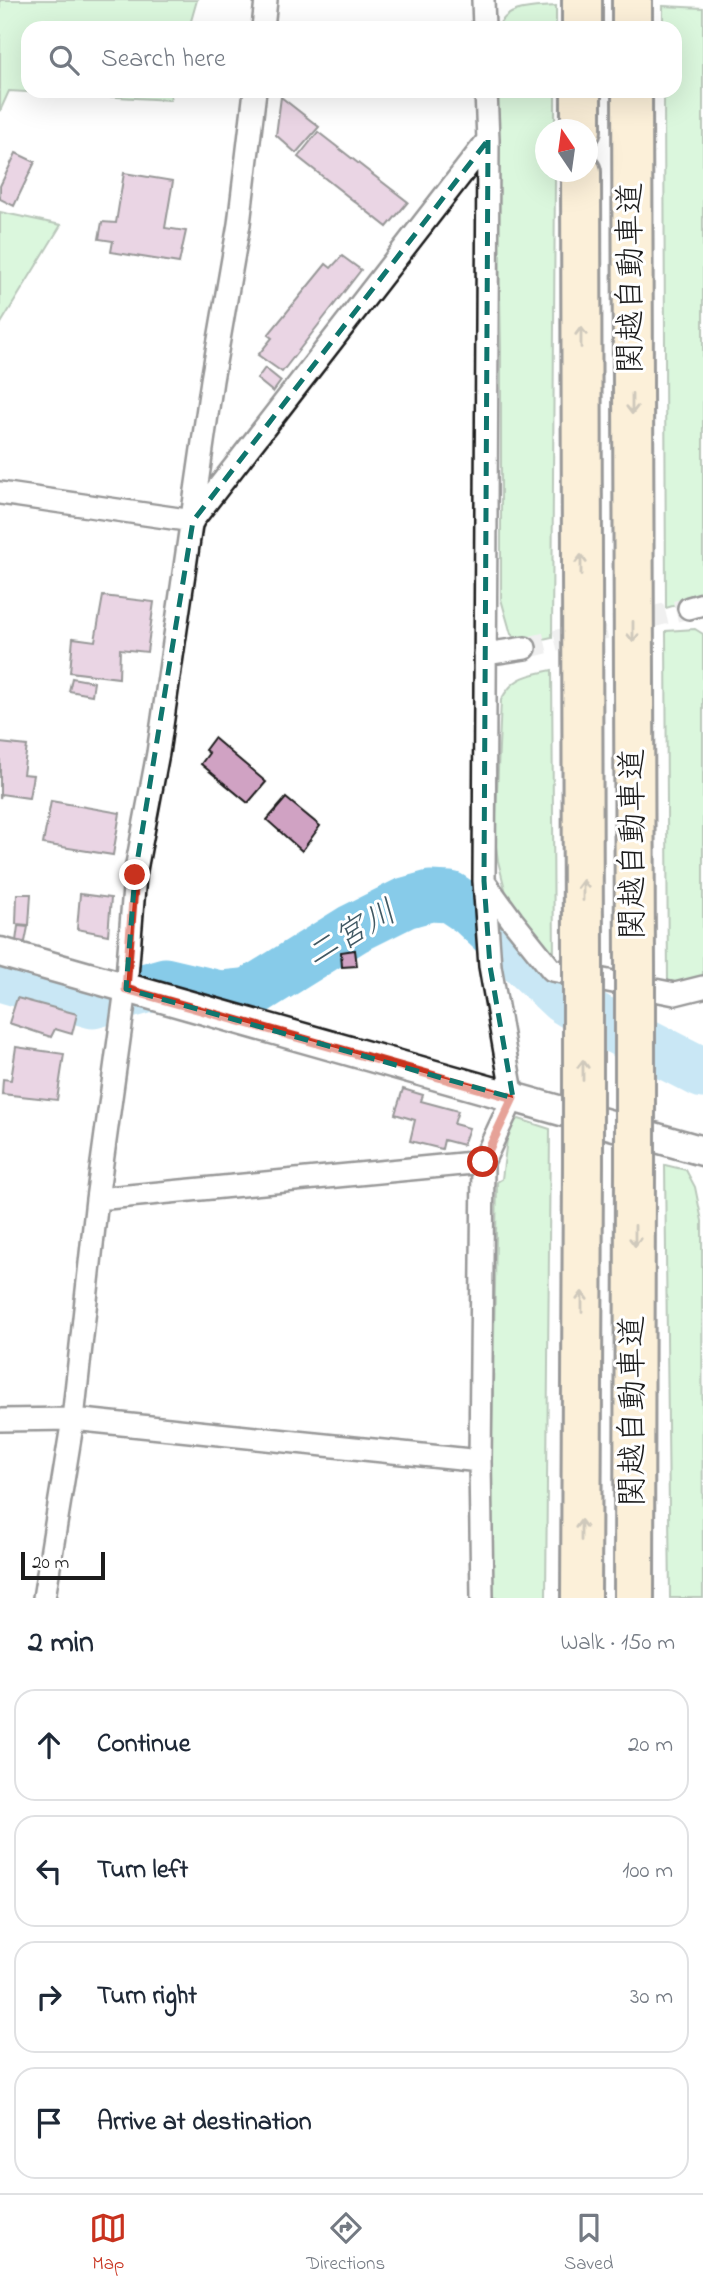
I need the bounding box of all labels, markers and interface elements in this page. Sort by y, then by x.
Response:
search box [21,21,682,98]
icon: search [45,41,83,79]
text: Search here [101,41,226,79]
north arrow [535,119,598,182]
street label: 関越自動車道 [609,182,656,374]
one-way arrow [574,326,588,349]
one-way arrow [625,392,639,415]
one-way arrow [574,553,588,576]
one-way arrow [626,620,640,643]
street label: 関越自動車道 [611,748,658,940]
route end [119,859,150,890]
one-way arrow [576,879,590,902]
water label: 二宮川 [297,889,407,981]
one-way arrow [576,1059,590,1082]
route start [467,1146,498,1177]
one-way arrow [628,1224,642,1247]
one-way arrow [575,1291,589,1314]
street label: 関越自動車道 [611,1315,658,1507]
one-way arrow [574,1519,588,1542]
scale bar [21,1549,105,1581]
text: 20 m [32,1550,69,1577]
text: 2 min [28,1622,94,1666]
text: Walk · 150 m [560,1627,675,1660]
icon: ahead [30,1726,68,1764]
text: Continue [97,1726,190,1764]
text: 20 m [628,1729,673,1762]
icon: left [30,1852,68,1890]
text: Turn left [97,1852,188,1890]
text: 100 m [622,1855,673,1888]
icon: right [30,1978,68,2016]
text: Turn right [97,1978,197,2016]
text: 30 m [630,1981,673,2014]
icon: arrive [30,2104,68,2142]
text: Arrive at destination [97,2104,312,2142]
tab: Map [89,2209,127,2278]
tab: Directions [306,2209,385,2278]
tab: Saved [564,2209,614,2278]

